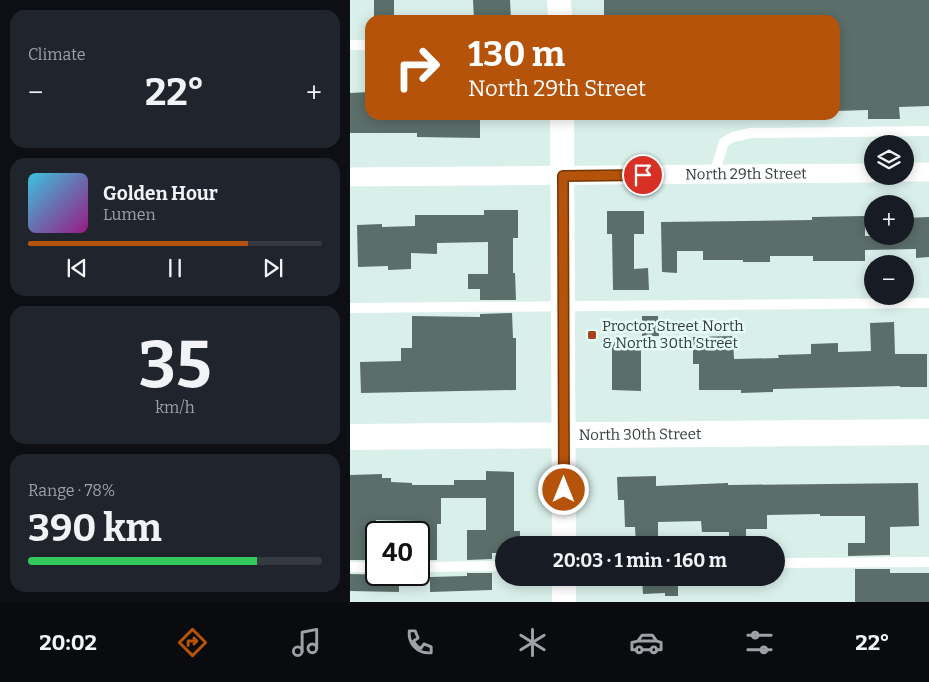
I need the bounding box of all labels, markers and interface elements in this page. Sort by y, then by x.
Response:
text: 130 m [468,33,565,75]
icon: right [385,35,450,100]
text: Climate [28,45,86,64]
text: 22° [145,69,204,115]
text: North 29th Street [468,75,646,102]
text: − [28,76,43,109]
text: + [306,76,322,109]
map controls [864,135,914,305]
button: layers [864,135,914,185]
pin [622,154,664,196]
icon: arrive [629,161,657,189]
street label: North 29th Street [685,164,807,183]
text: Golden Hour [103,182,218,205]
button: + [864,195,914,245]
text: Lumen [103,205,156,224]
icon: previous [63,254,91,282]
icon: pause [161,254,189,282]
icon: next [259,254,287,282]
button: − [864,255,914,305]
place label: Proctor Street North & North 30th Street [602,317,744,352]
text: 35 [139,326,212,404]
marker: Proctor Street North & North 30th Street [586,329,598,341]
text: km/h [155,398,195,417]
street label: North 30th Street [579,425,702,444]
position arrow [537,463,589,515]
text: Range · 78% [28,481,115,500]
text: 390 km [28,505,162,551]
speed limit sign: 40 [365,521,430,586]
text: 20:03 · 1 min · 160 m [553,549,727,572]
icon: directions [175,625,210,660]
icon: music [289,625,324,660]
icon: phone [402,625,437,660]
icon: climate [515,625,550,660]
icon: car [629,625,664,660]
icon: filters [742,625,777,660]
text: 20:02 [39,629,97,656]
text: 22° [855,629,890,656]

